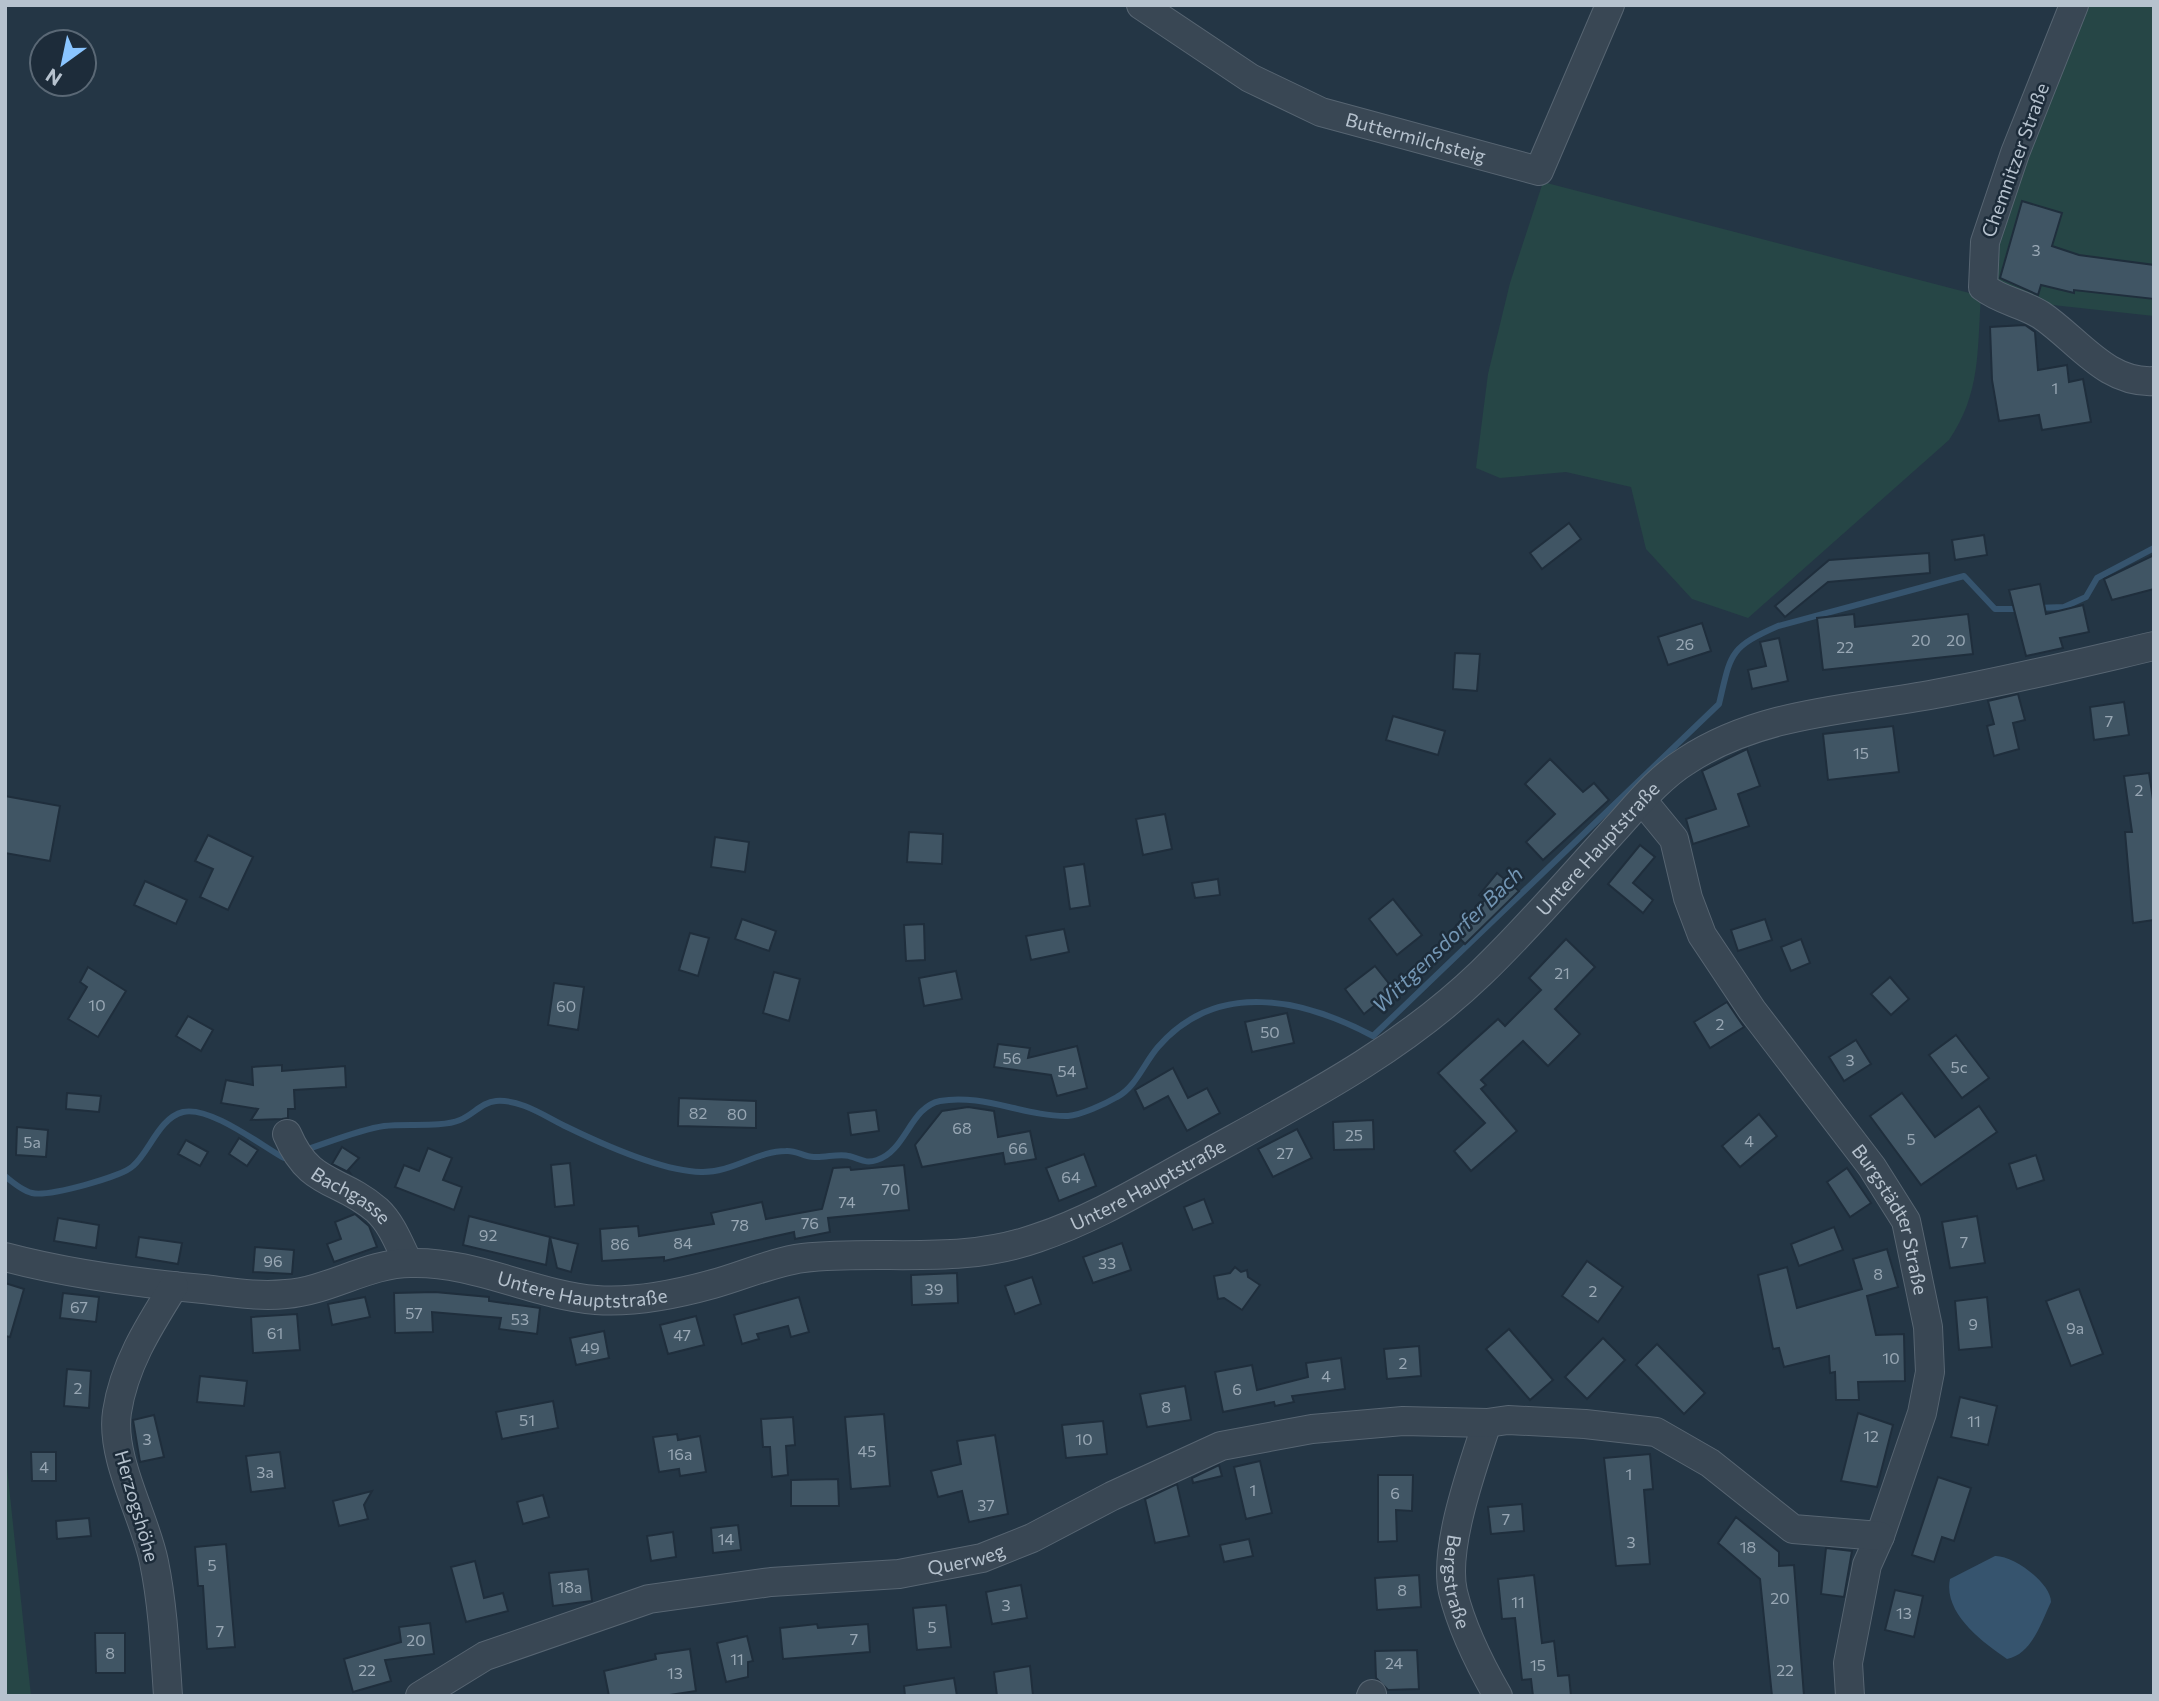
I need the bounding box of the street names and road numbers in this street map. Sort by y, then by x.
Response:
street label: Chemnitzer Straße [1976,80,2053,240]
street label: Buttermilchsteig [1343,107,1488,167]
street label: Untere Hauptstraße [1531,777,1664,920]
street label: Untere Hauptstraße [1066,1134,1229,1235]
street label: Burgstädter Straße [1848,1139,1933,1297]
street label: Bachgasse [307,1162,396,1228]
street label: Untere Hauptstraße [495,1266,669,1312]
street label: Herzogshöhe [111,1448,164,1564]
street label: Bergstraße [1440,1533,1476,1632]
street label: Querweg [925,1538,1008,1579]

